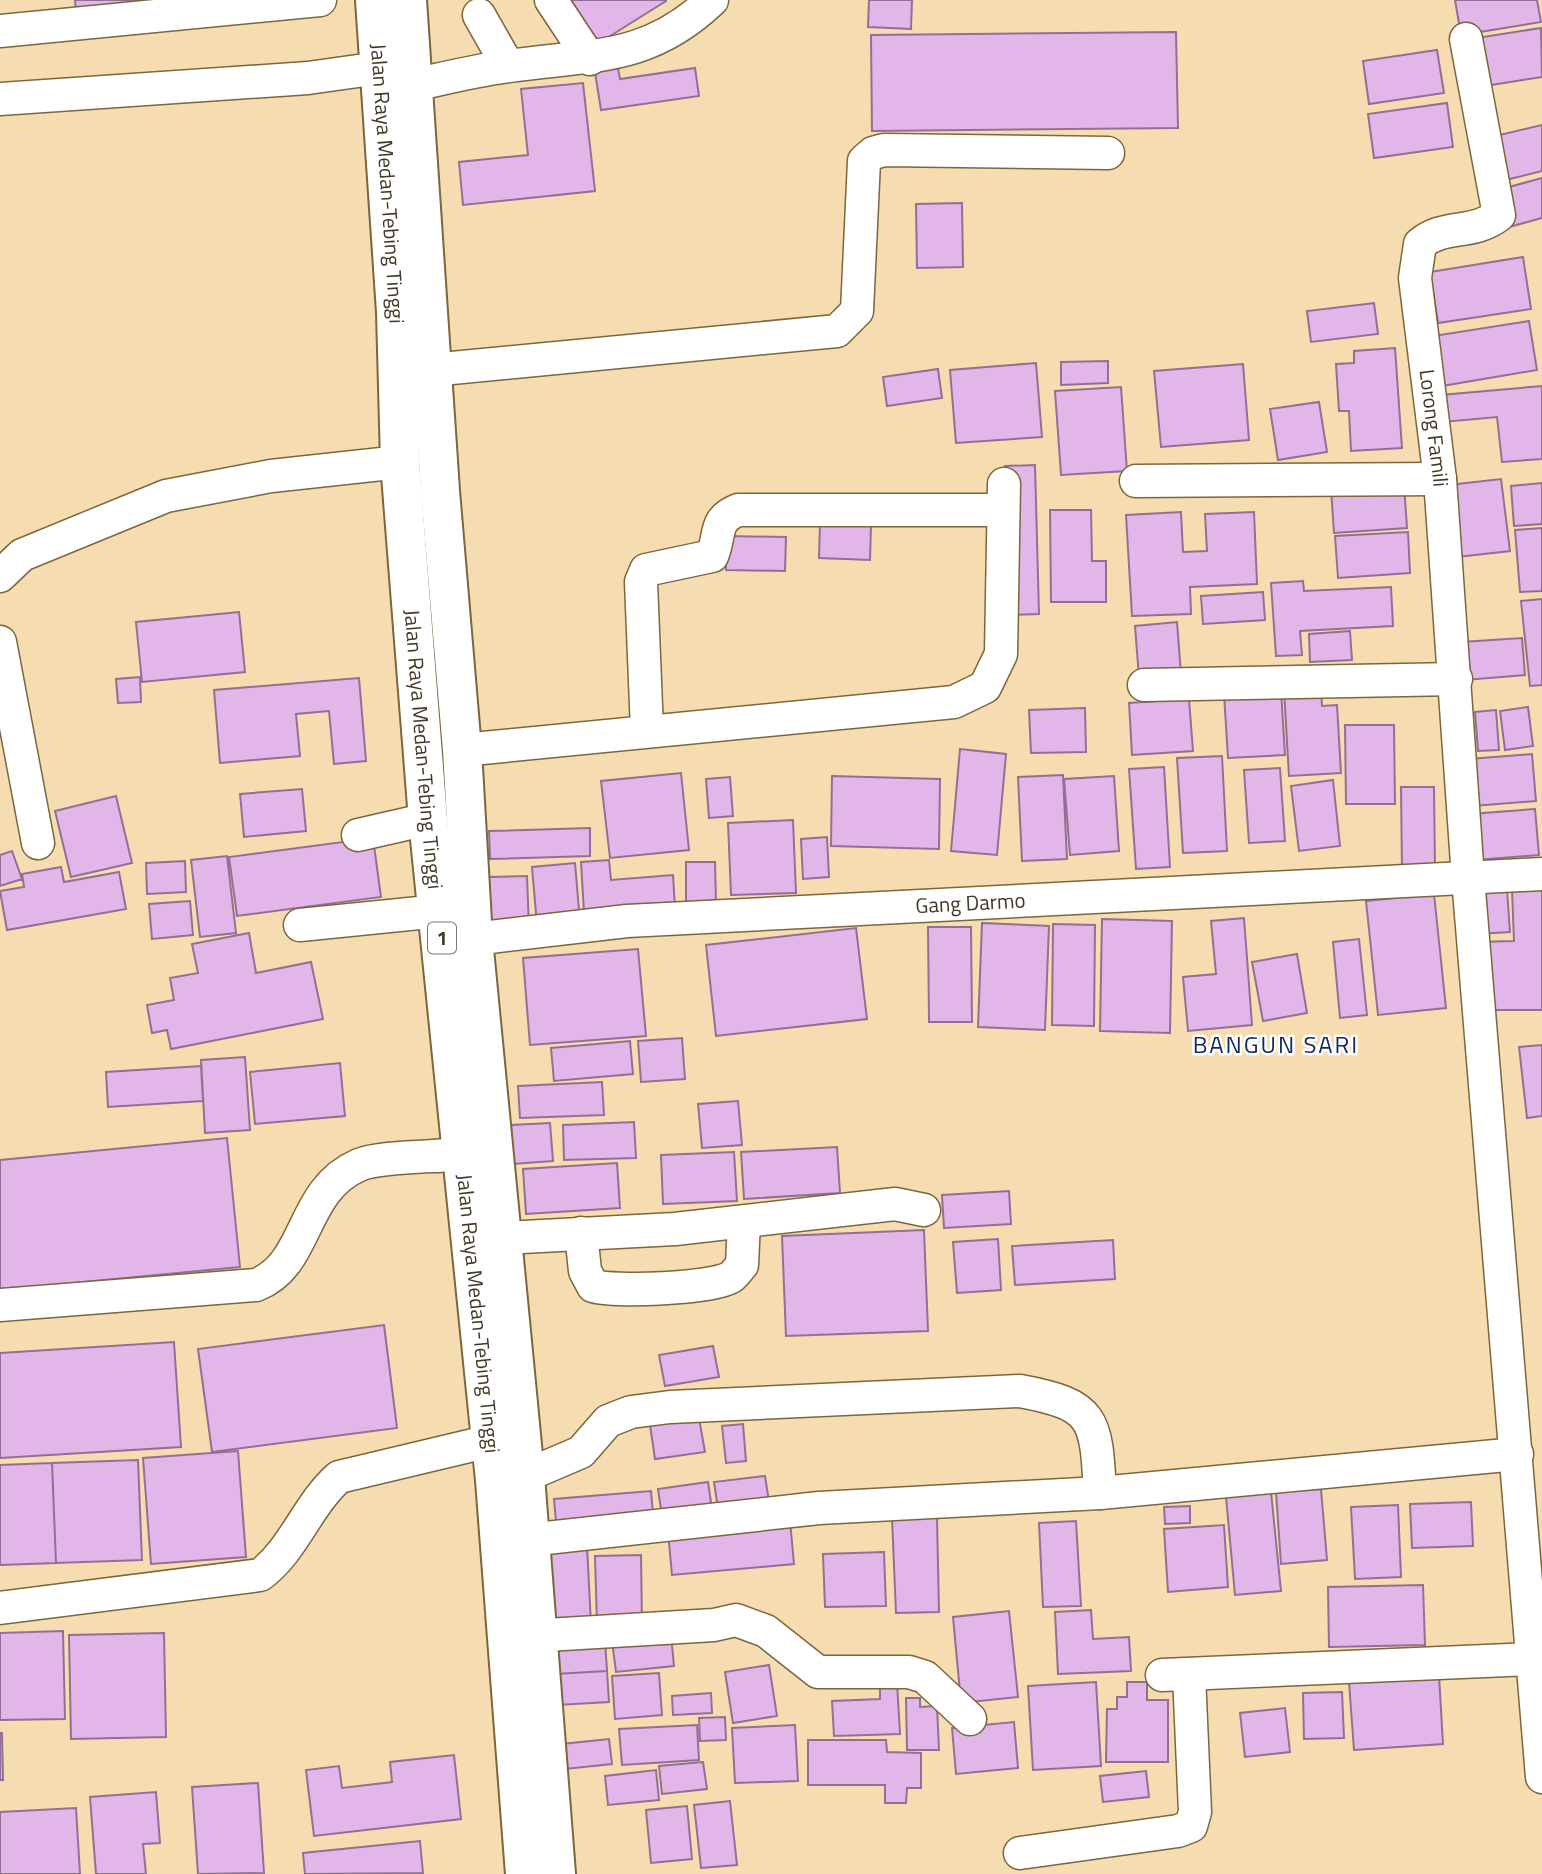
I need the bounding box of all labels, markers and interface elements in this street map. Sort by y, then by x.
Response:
street label: Jalan Raya Medan-Tebing Tinggi [363,42,413,324]
street label: Lorong Famili [1411,367,1458,488]
street label: Jalan Raya Medan-Tebing Tinggi [397,608,452,891]
street label: Gang Darmo [915,884,1026,921]
road number: 1 [428,922,456,954]
district label: BANGUN SARI [1193,1026,1359,1062]
street label: Jalan Raya Medan-Tebing Tinggi [449,1172,509,1455]

